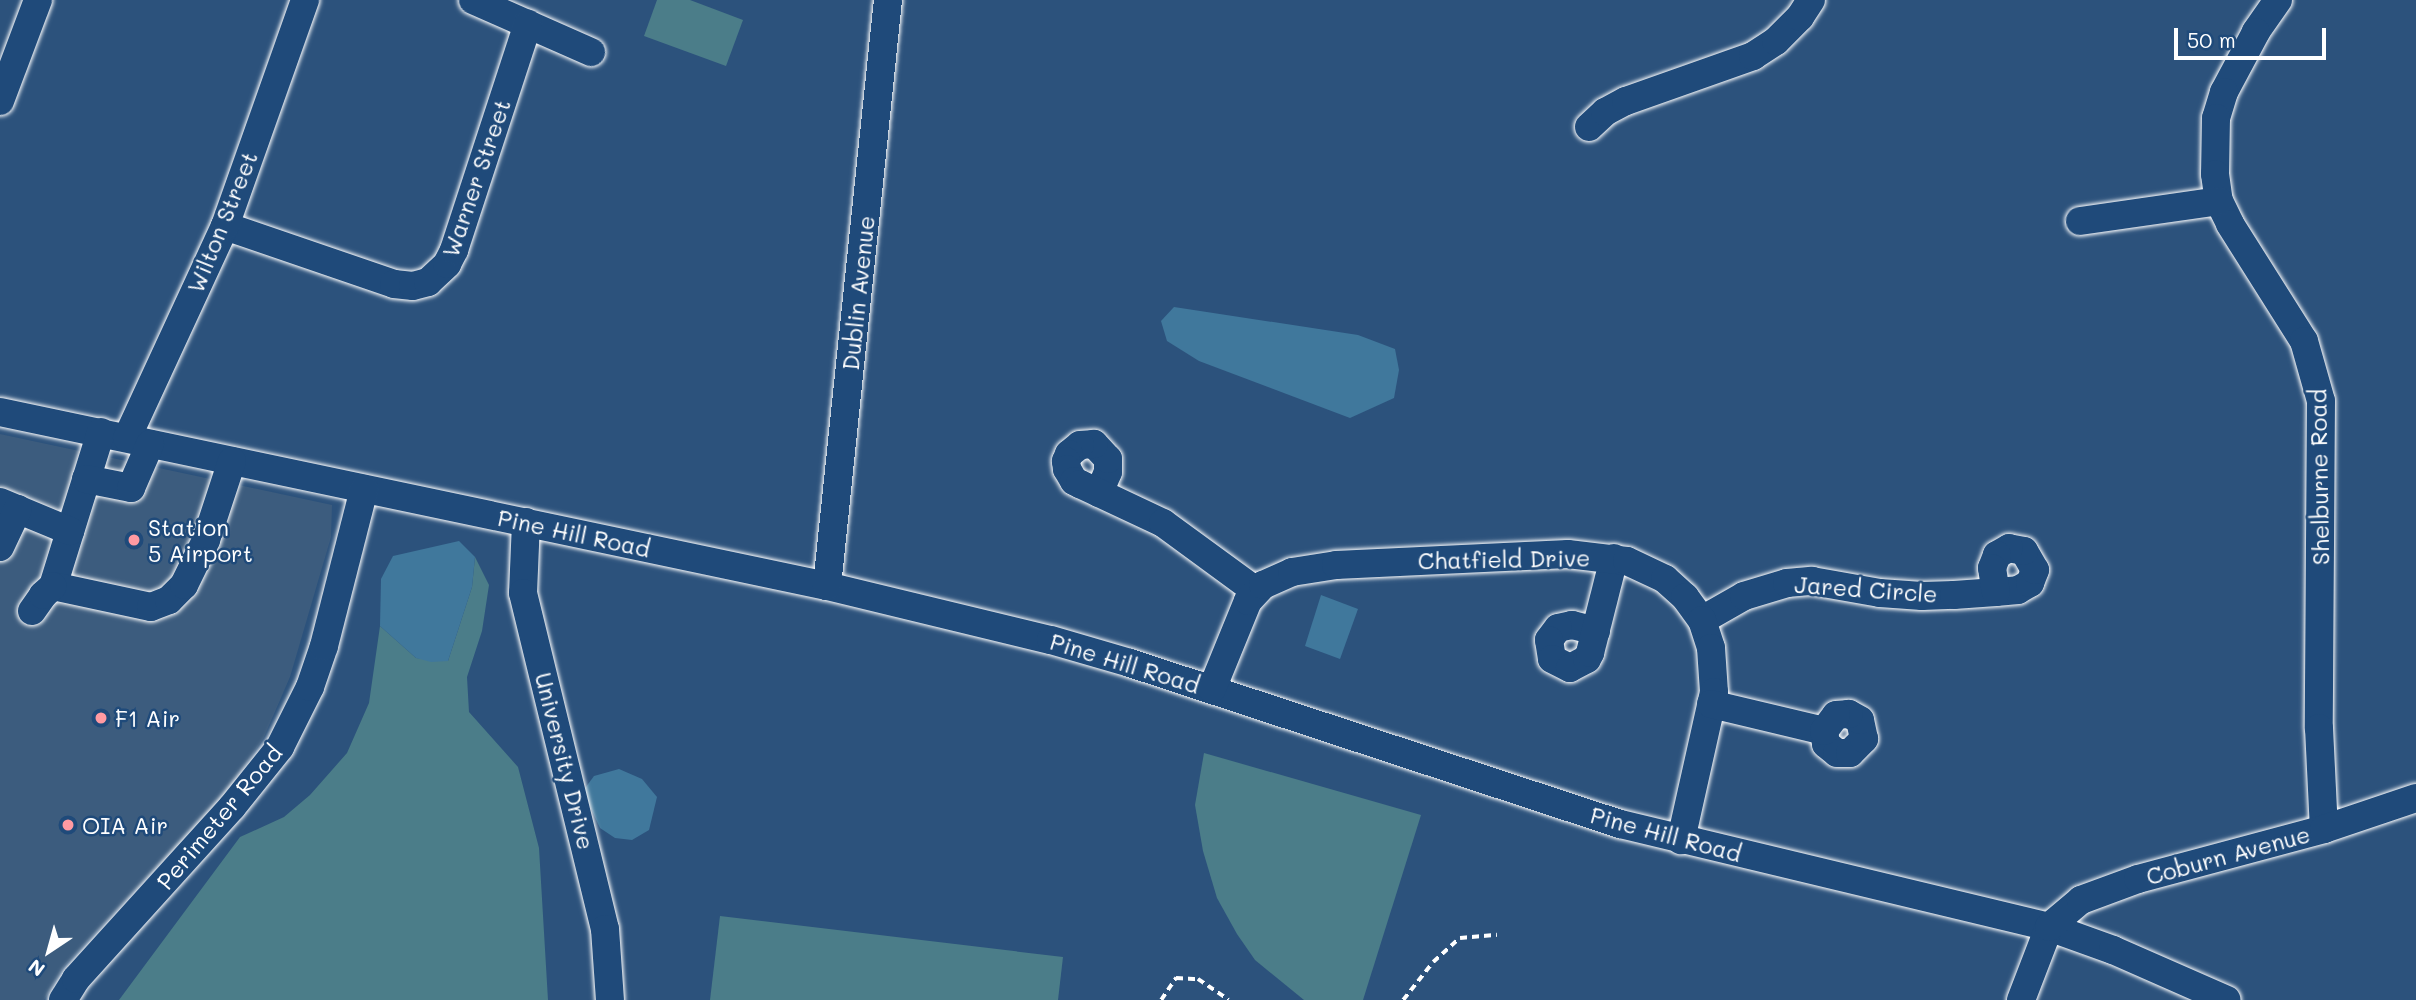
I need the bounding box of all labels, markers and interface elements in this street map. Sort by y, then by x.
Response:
scale bar [2178,14,2330,58]
text: 50 m [2187,26,2236,53]
street label: Warner Street [436,95,516,261]
street label: Wilton Street [181,147,263,297]
street label: Dublin Avenue [836,214,880,372]
street label: Shelburne Road [2304,389,2334,565]
street label: Pine Hill Road [495,503,653,563]
place label: Station 5 Airport [148,513,253,567]
marker: Station 5 Airport [126,532,142,548]
street label: Chatfield Drive [1417,544,1591,574]
street label: Jared Circle [1794,570,1938,608]
street label: Pine Hill Road [1047,627,1203,699]
street label: University Drive [530,670,600,852]
place label: F1 Air [115,704,180,732]
marker: F1 Air [93,710,109,726]
street label: Perimeter Road [151,739,287,895]
street label: Pine Hill Road [1588,801,1744,867]
place label: OIA Air [82,811,168,839]
marker: OIA Air [60,817,76,833]
street label: Coburn Avenue [2143,820,2313,890]
north arrow [14,916,84,986]
text: N [23,954,50,983]

